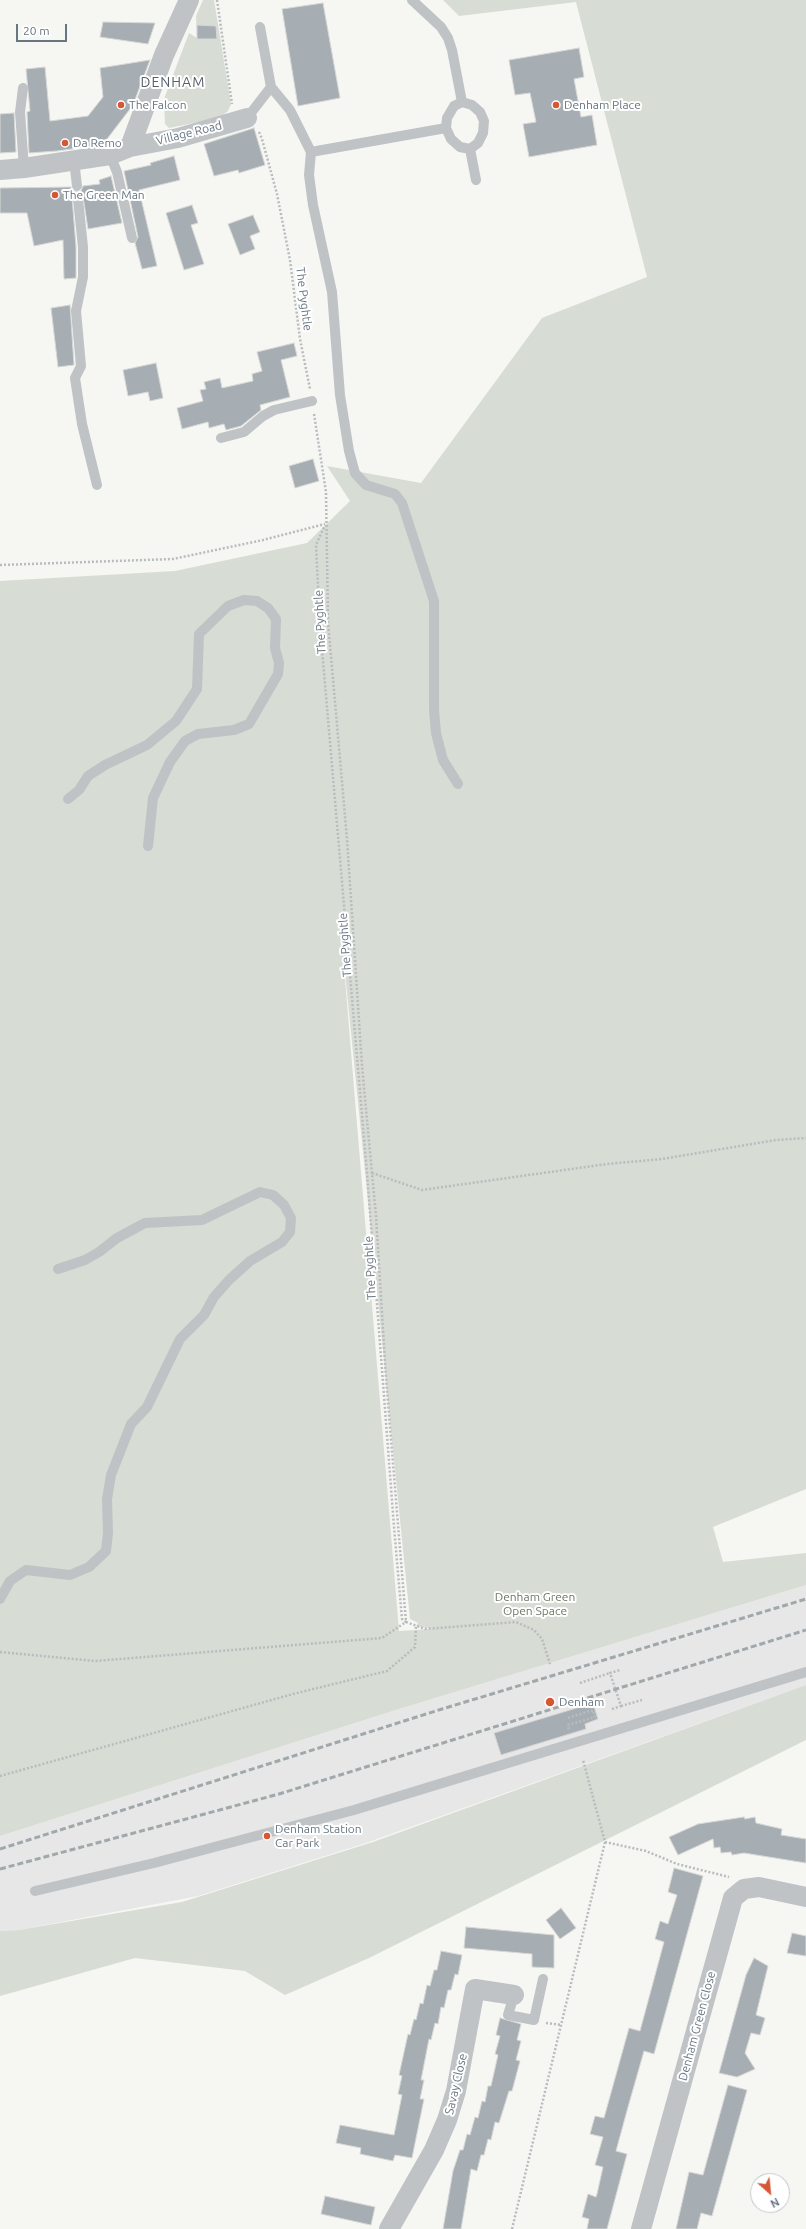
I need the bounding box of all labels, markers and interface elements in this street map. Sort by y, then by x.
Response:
scale bar [18,16,69,42]
text: 20 m [23,24,50,37]
district label: DENHAM [141,74,205,90]
place label: The Falcon [129,98,186,112]
place label: Denham Place [564,98,641,112]
marker: The Falcon [116,100,126,110]
marker: Denham Place [551,100,561,110]
street label: Village Road [155,118,223,148]
place label: Da Remo [73,136,122,150]
marker: Da Remo [60,138,70,148]
place label: The Green Man [63,188,145,202]
marker: The Green Man [50,190,60,200]
street label: The Pyghtle [293,266,315,332]
street label: The Pyghtle [311,590,329,654]
street label: The Pyghtle [336,912,354,978]
street label: The Pyghtle [361,1236,379,1300]
park label: Denham Green Open Space [495,1590,575,1618]
place label: Denham [559,1695,604,1709]
marker: Denham [544,1696,556,1708]
place label: Denham Station Car Park [275,1822,362,1850]
marker: Denham Station Car Park [262,1831,272,1841]
street label: Denham Green Close [675,1970,719,2082]
street label: Savay Close [442,2052,470,2116]
north arrow [750,2173,790,2213]
text: N [769,2196,781,2210]

